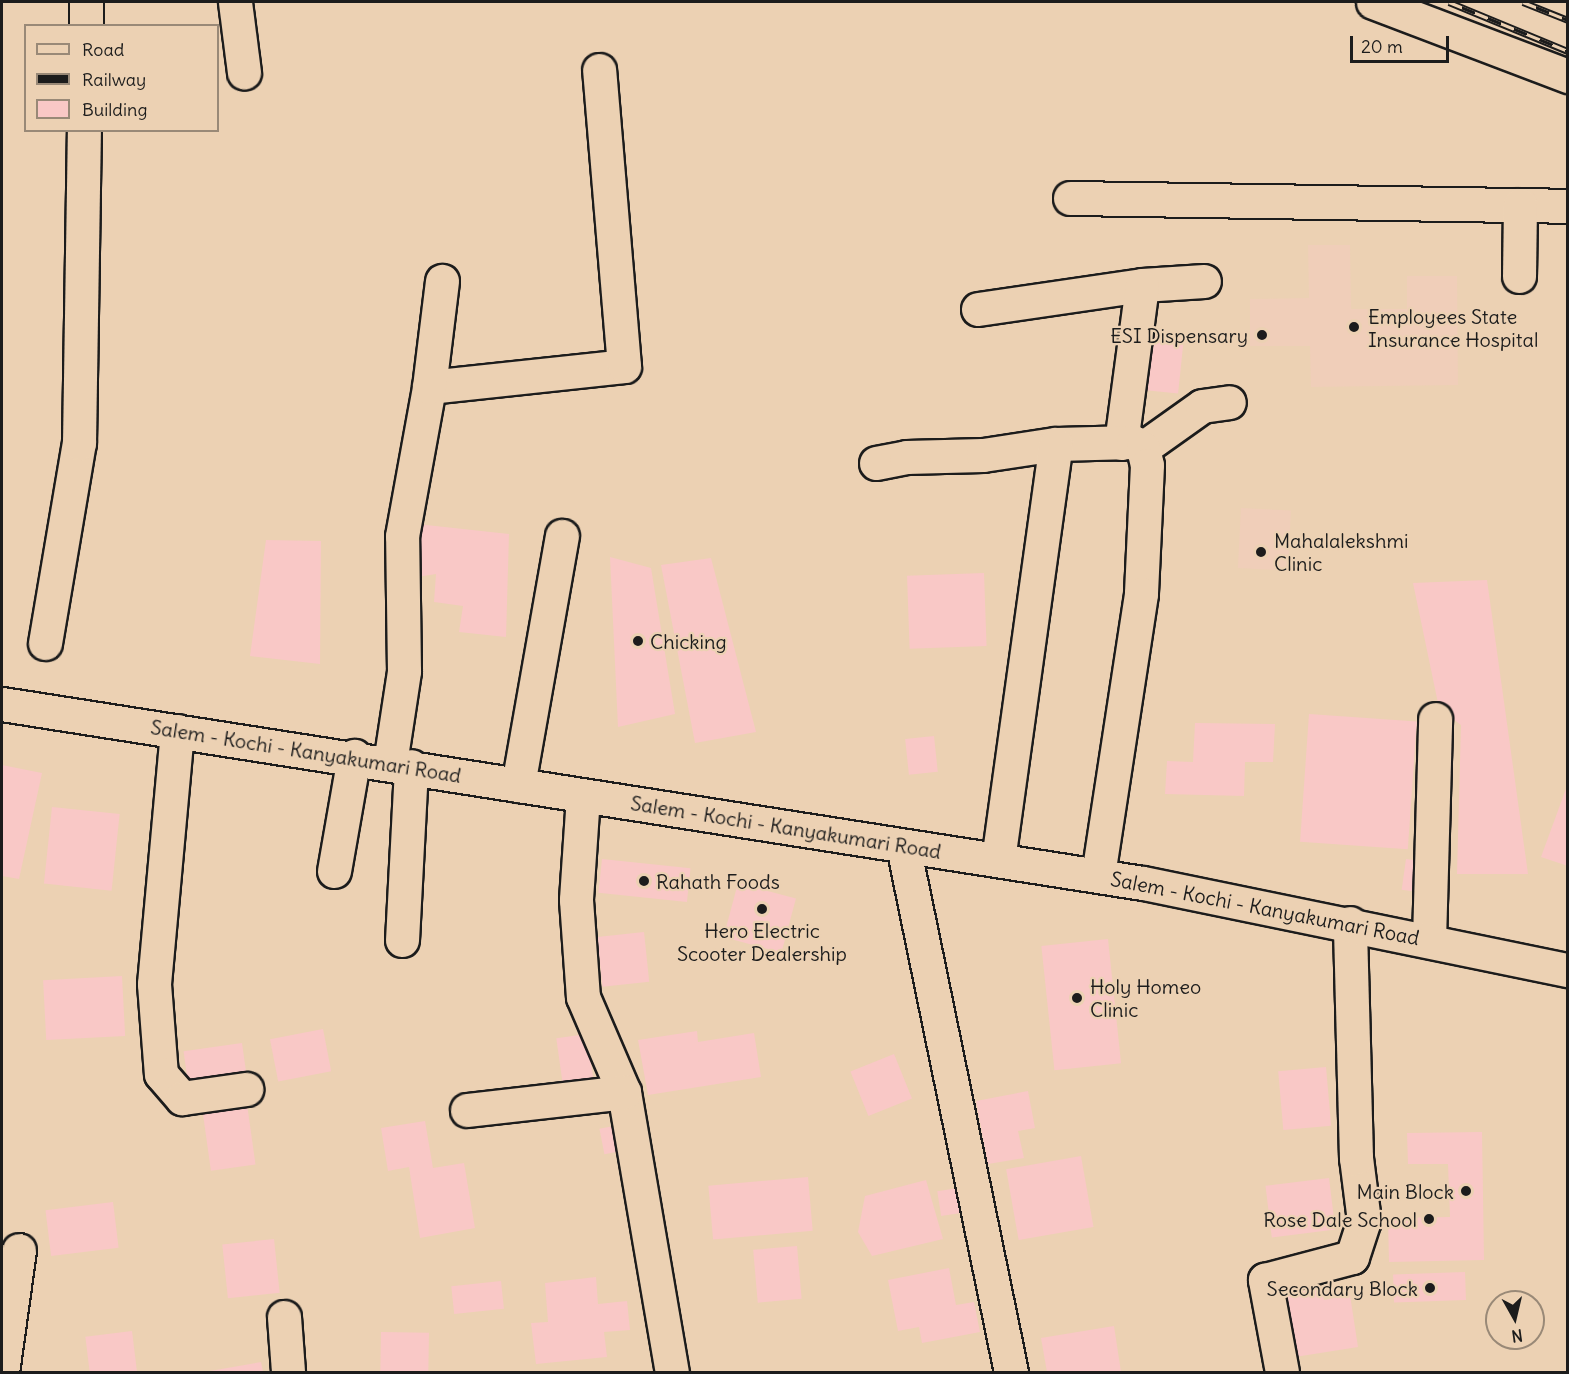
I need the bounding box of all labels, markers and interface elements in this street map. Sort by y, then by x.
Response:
legend [24,24,219,132]
scale bar [1353,24,1452,62]
text: 20 m [1361,35,1403,58]
text: Road [82,38,124,61]
text: Railway [82,68,146,91]
text: Building [82,98,147,121]
place label: Employees State Insurance Hospital [1368,304,1538,351]
marker: Employees State Insurance Hospital [1345,318,1363,336]
place label: ESI Dispensary [1110,323,1248,347]
marker: ESI Dispensary [1253,326,1271,344]
place label: Mahalalekshmi Clinic [1274,528,1408,575]
marker: Mahalalekshmi Clinic [1252,543,1270,561]
place label: Chicking [650,629,727,653]
marker: Chicking [631,634,645,648]
street label: Salem - Kochi - Kanyakumari Road [149,715,463,787]
street label: Salem - Kochi - Kanyakumari Road [629,791,943,863]
street label: Salem - Kochi - Kanyakumari Road [1109,866,1421,950]
place label: Rahath Foods [656,869,780,893]
marker: Rahath Foods [637,874,651,888]
marker: Hero Electric Scooter Dealership [755,902,769,916]
place label: Hero Electric Scooter Dealership [677,918,847,965]
place label: Holy Homeo Clinic [1090,975,1201,1022]
marker: Holy Homeo Clinic [1068,989,1086,1007]
place label: Main Block [1356,1179,1454,1203]
marker: Main Block [1459,1184,1473,1198]
place label: Rose Dale School [1263,1207,1417,1231]
marker: Rose Dale School [1422,1212,1436,1226]
place label: Secondary Block [1267,1276,1418,1300]
marker: Secondary Block [1423,1281,1437,1295]
north arrow [1485,1290,1545,1350]
text: N [1510,1325,1524,1347]

